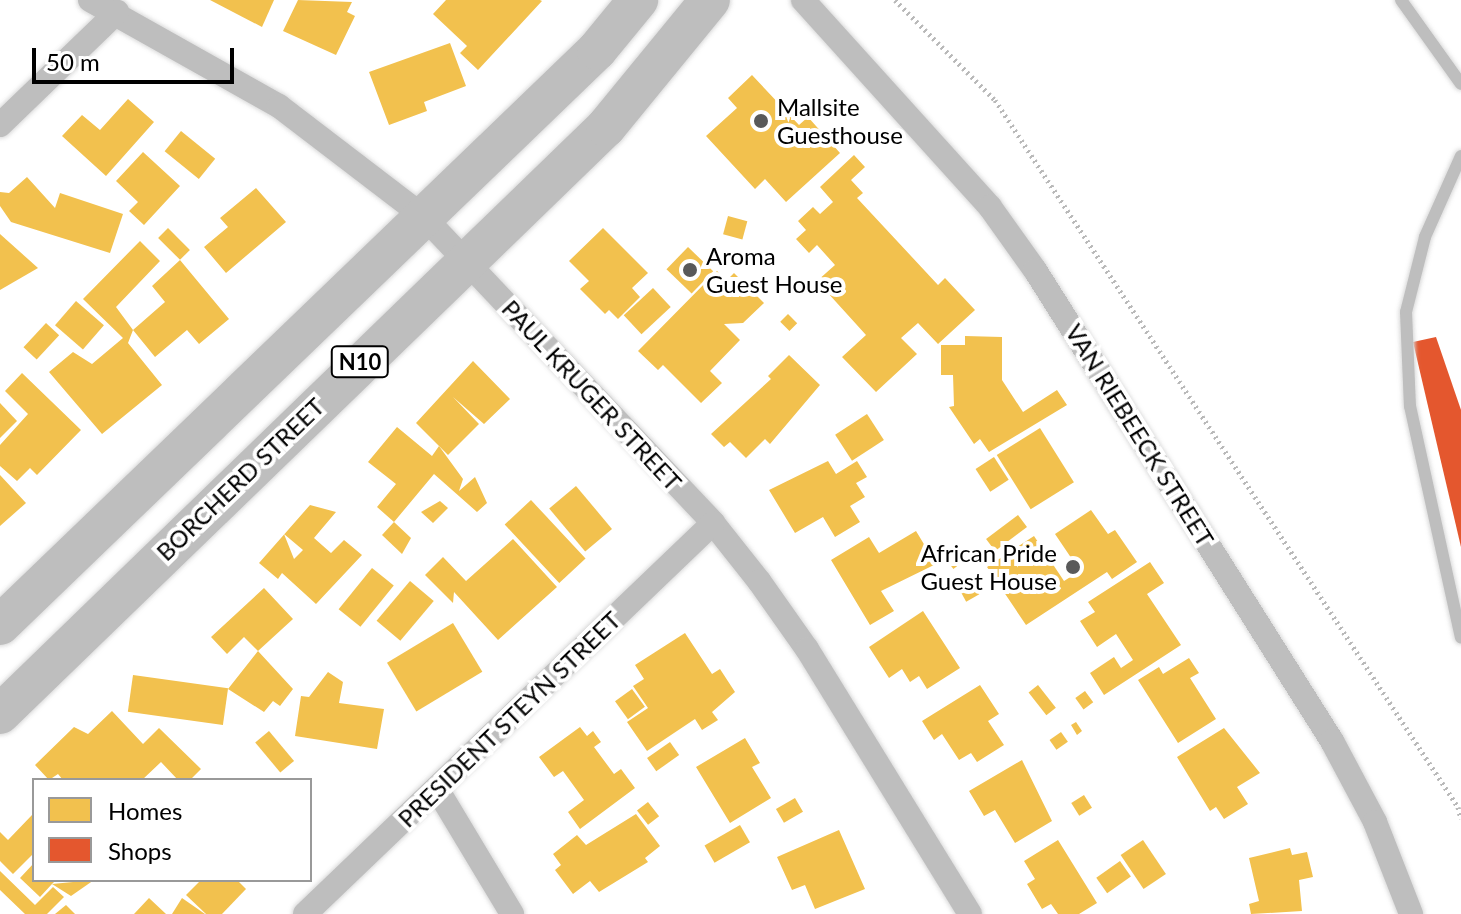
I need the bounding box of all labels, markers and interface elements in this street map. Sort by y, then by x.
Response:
scale bar [36,32,238,82]
text: 50 m [46,47,100,76]
place label: Mallsite Guesthouse [777,93,903,149]
marker: Mallsite Guesthouse [752,112,770,130]
place label: Aroma Guest House [706,242,843,298]
marker: Aroma Guest House [681,261,699,279]
street label: PAUL KRUGER STREET [496,294,688,496]
street label: VAN RIEBEECK STREET [1060,319,1220,551]
road number: N10 [330,344,390,380]
street label: BORCHERD STREET [150,392,330,566]
place label: African Pride Guest House [920,539,1057,595]
marker: African Pride Guest House [1064,558,1082,576]
street label: PRESIDENT STEYN STREET [392,605,626,833]
legend [32,778,312,882]
text: Homes [108,796,182,825]
text: Shops [108,836,172,865]

